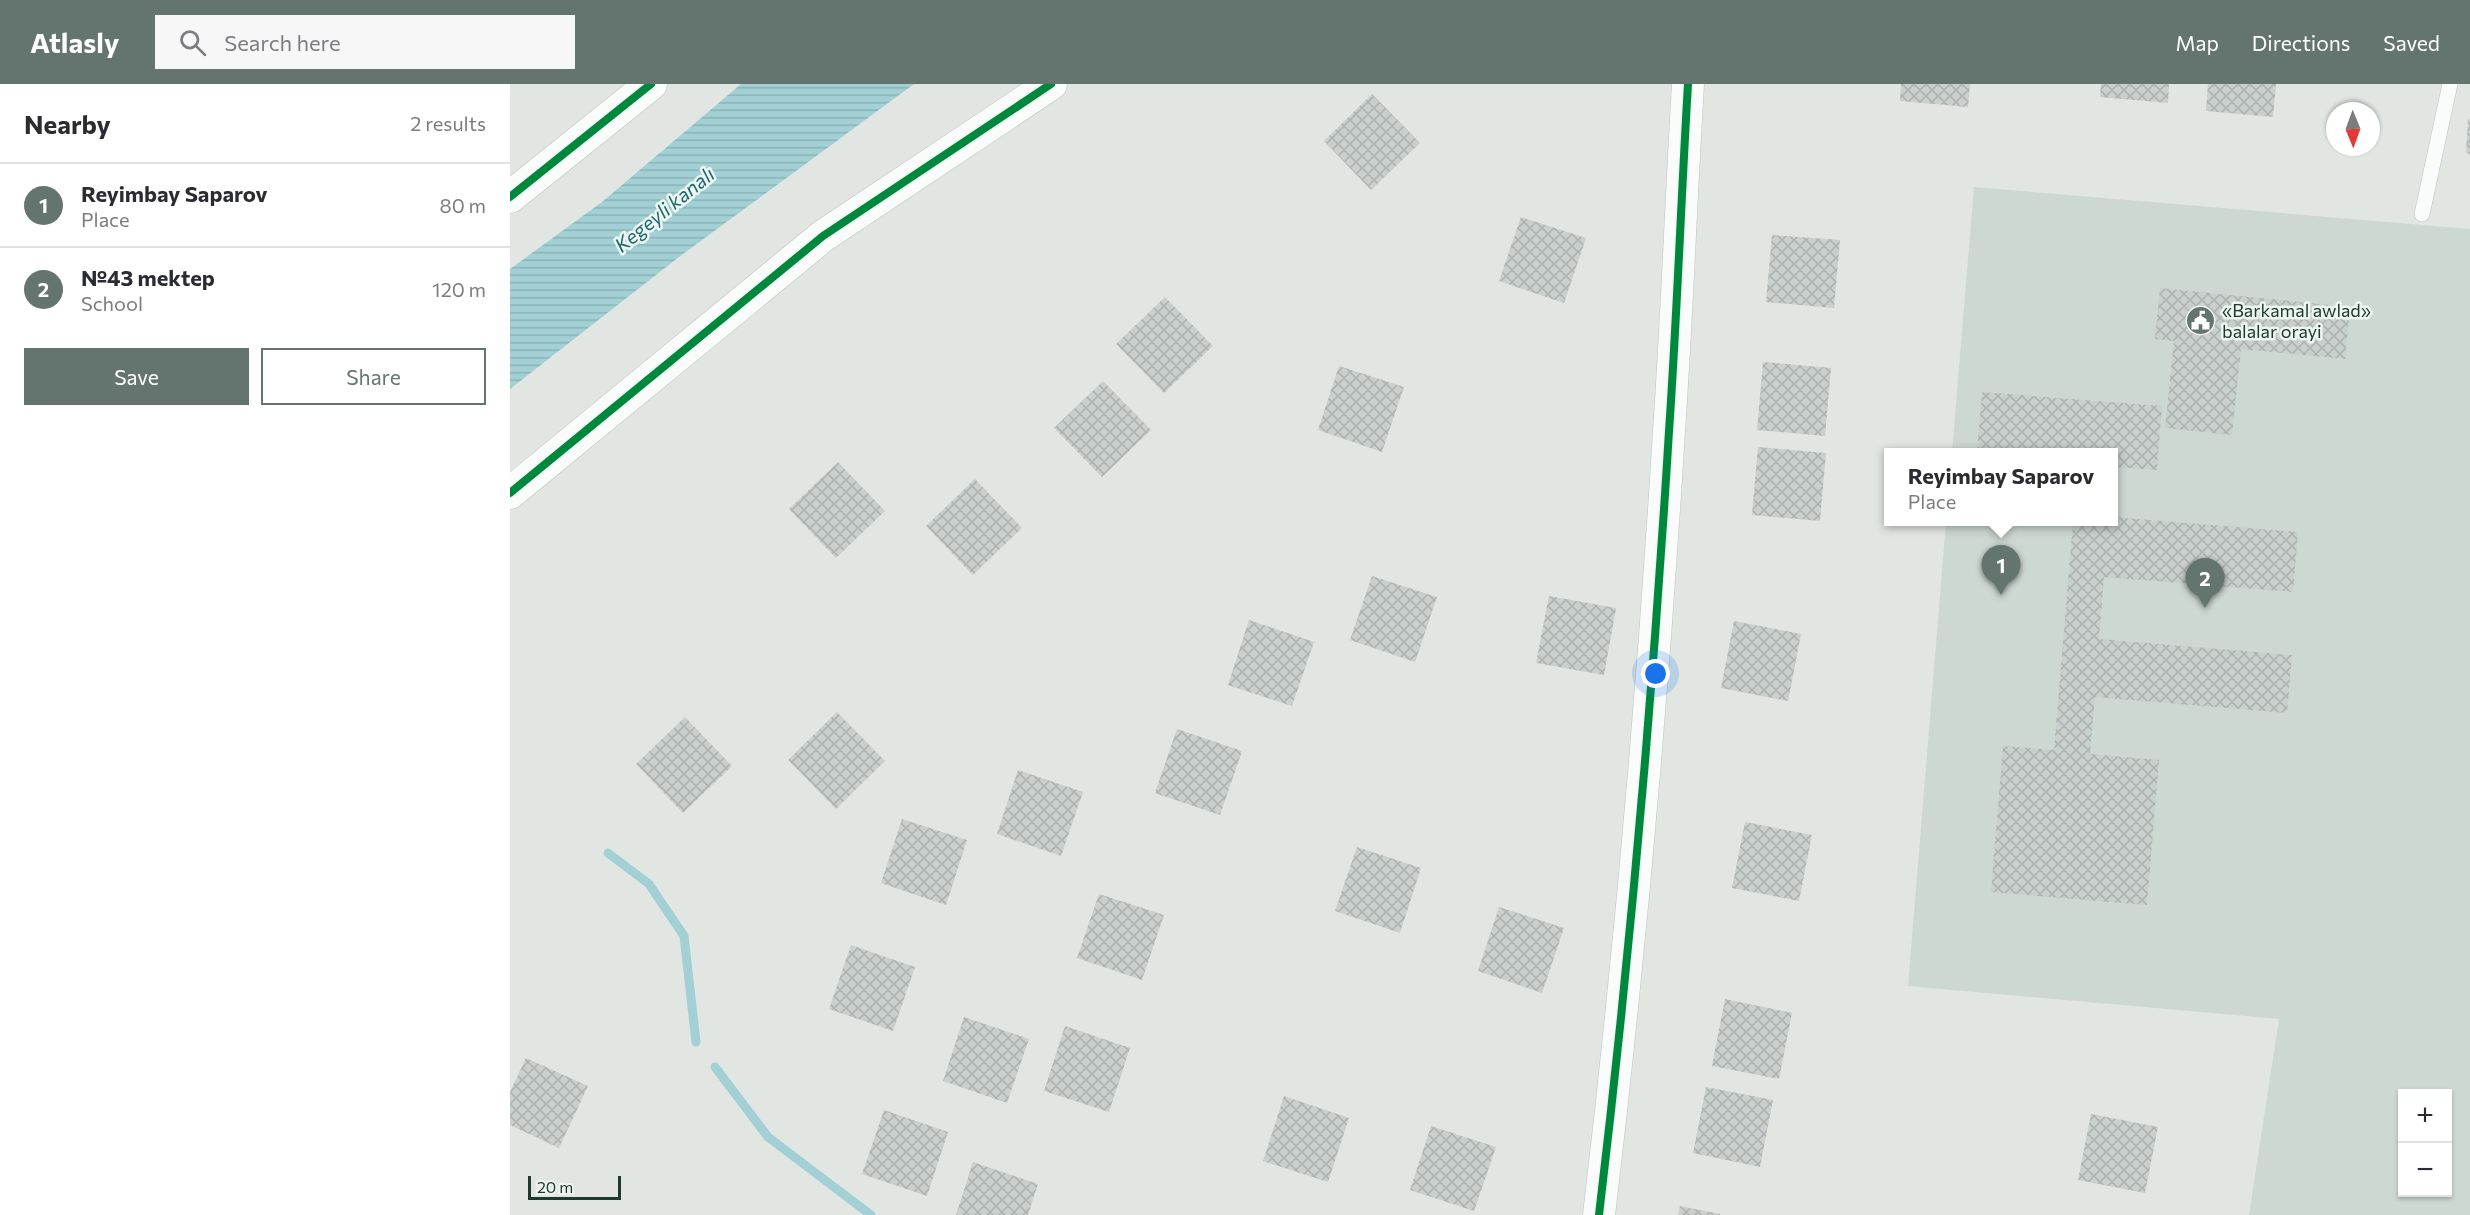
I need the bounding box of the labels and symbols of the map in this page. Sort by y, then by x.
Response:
north arrow [2326,102,2380,156]
water label: Kegeyli kanalı [609,161,719,257]
place label: «Barkamal awlad» balalar orayi [2222,299,2371,342]
public building icon: «Barkamal awlad» balalar orayi [2185,304,2217,336]
pin: 1 [1982,546,2020,595]
pin: 2 [2186,558,2224,608]
your location [1641,659,1670,688]
scale bar [528,1173,621,1200]

